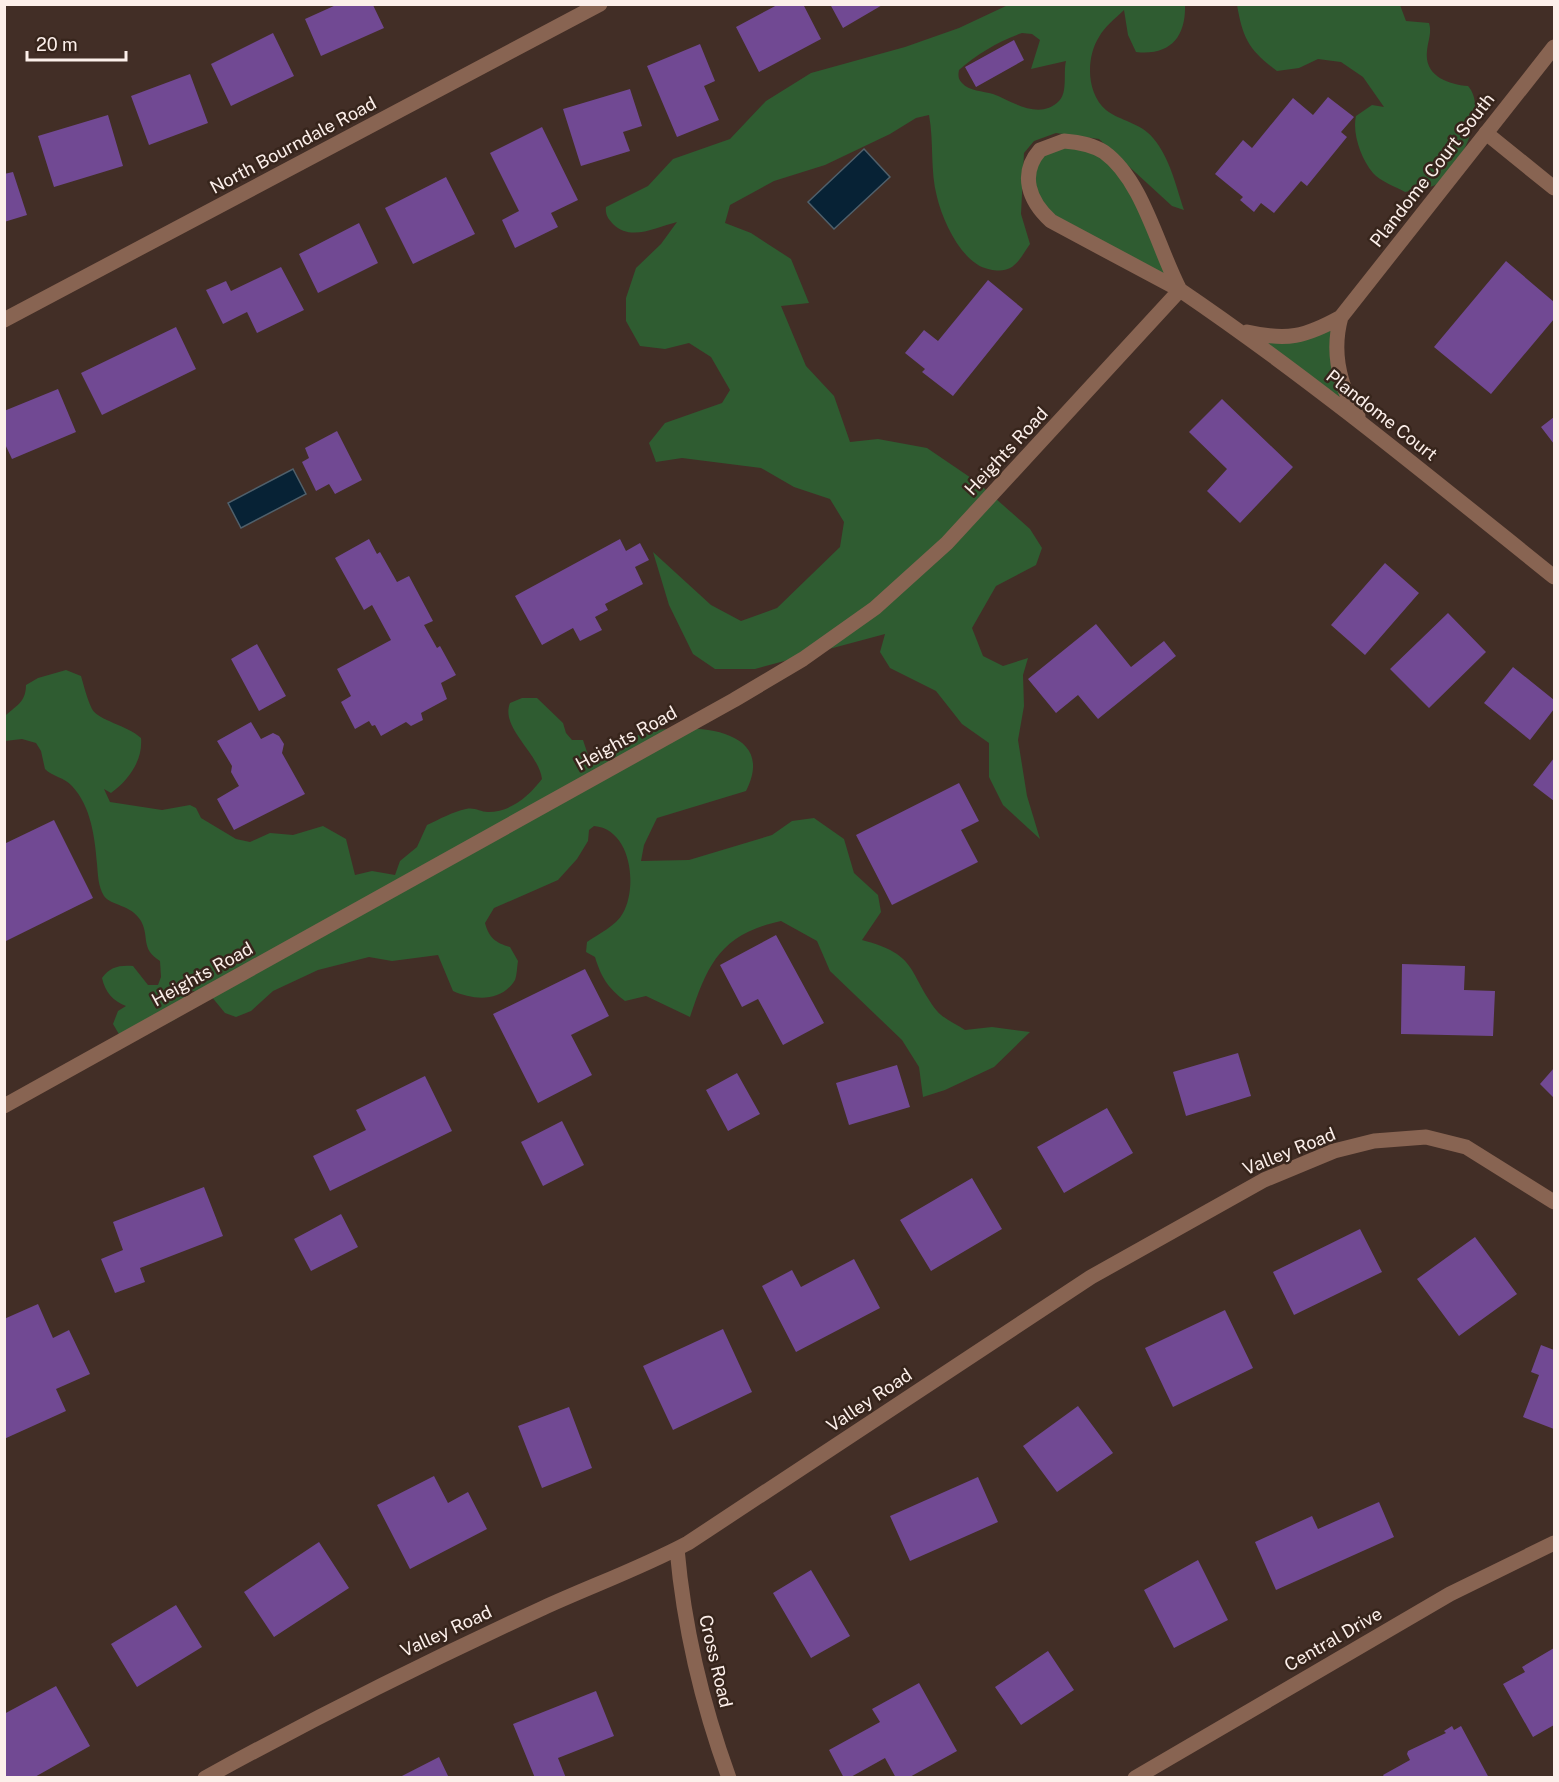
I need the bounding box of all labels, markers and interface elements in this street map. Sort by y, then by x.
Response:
scale bar [27,24,126,62]
text: 20 m [36,34,78,55]
street label: Plandome Court South [1365,89,1499,251]
street label: North Bourndale Road [206,92,380,198]
street label: Plandome Court [1322,365,1442,465]
street label: Heights Road [960,403,1052,499]
street label: Heights Road [572,702,680,774]
street label: Heights Road [148,938,256,1010]
street label: Valley Road [1240,1123,1338,1179]
street label: Valley Road [822,1364,916,1436]
street label: Valley Road [397,1601,495,1661]
street label: Central Drive [1280,1603,1386,1675]
street label: Cross Road [695,1613,737,1709]

